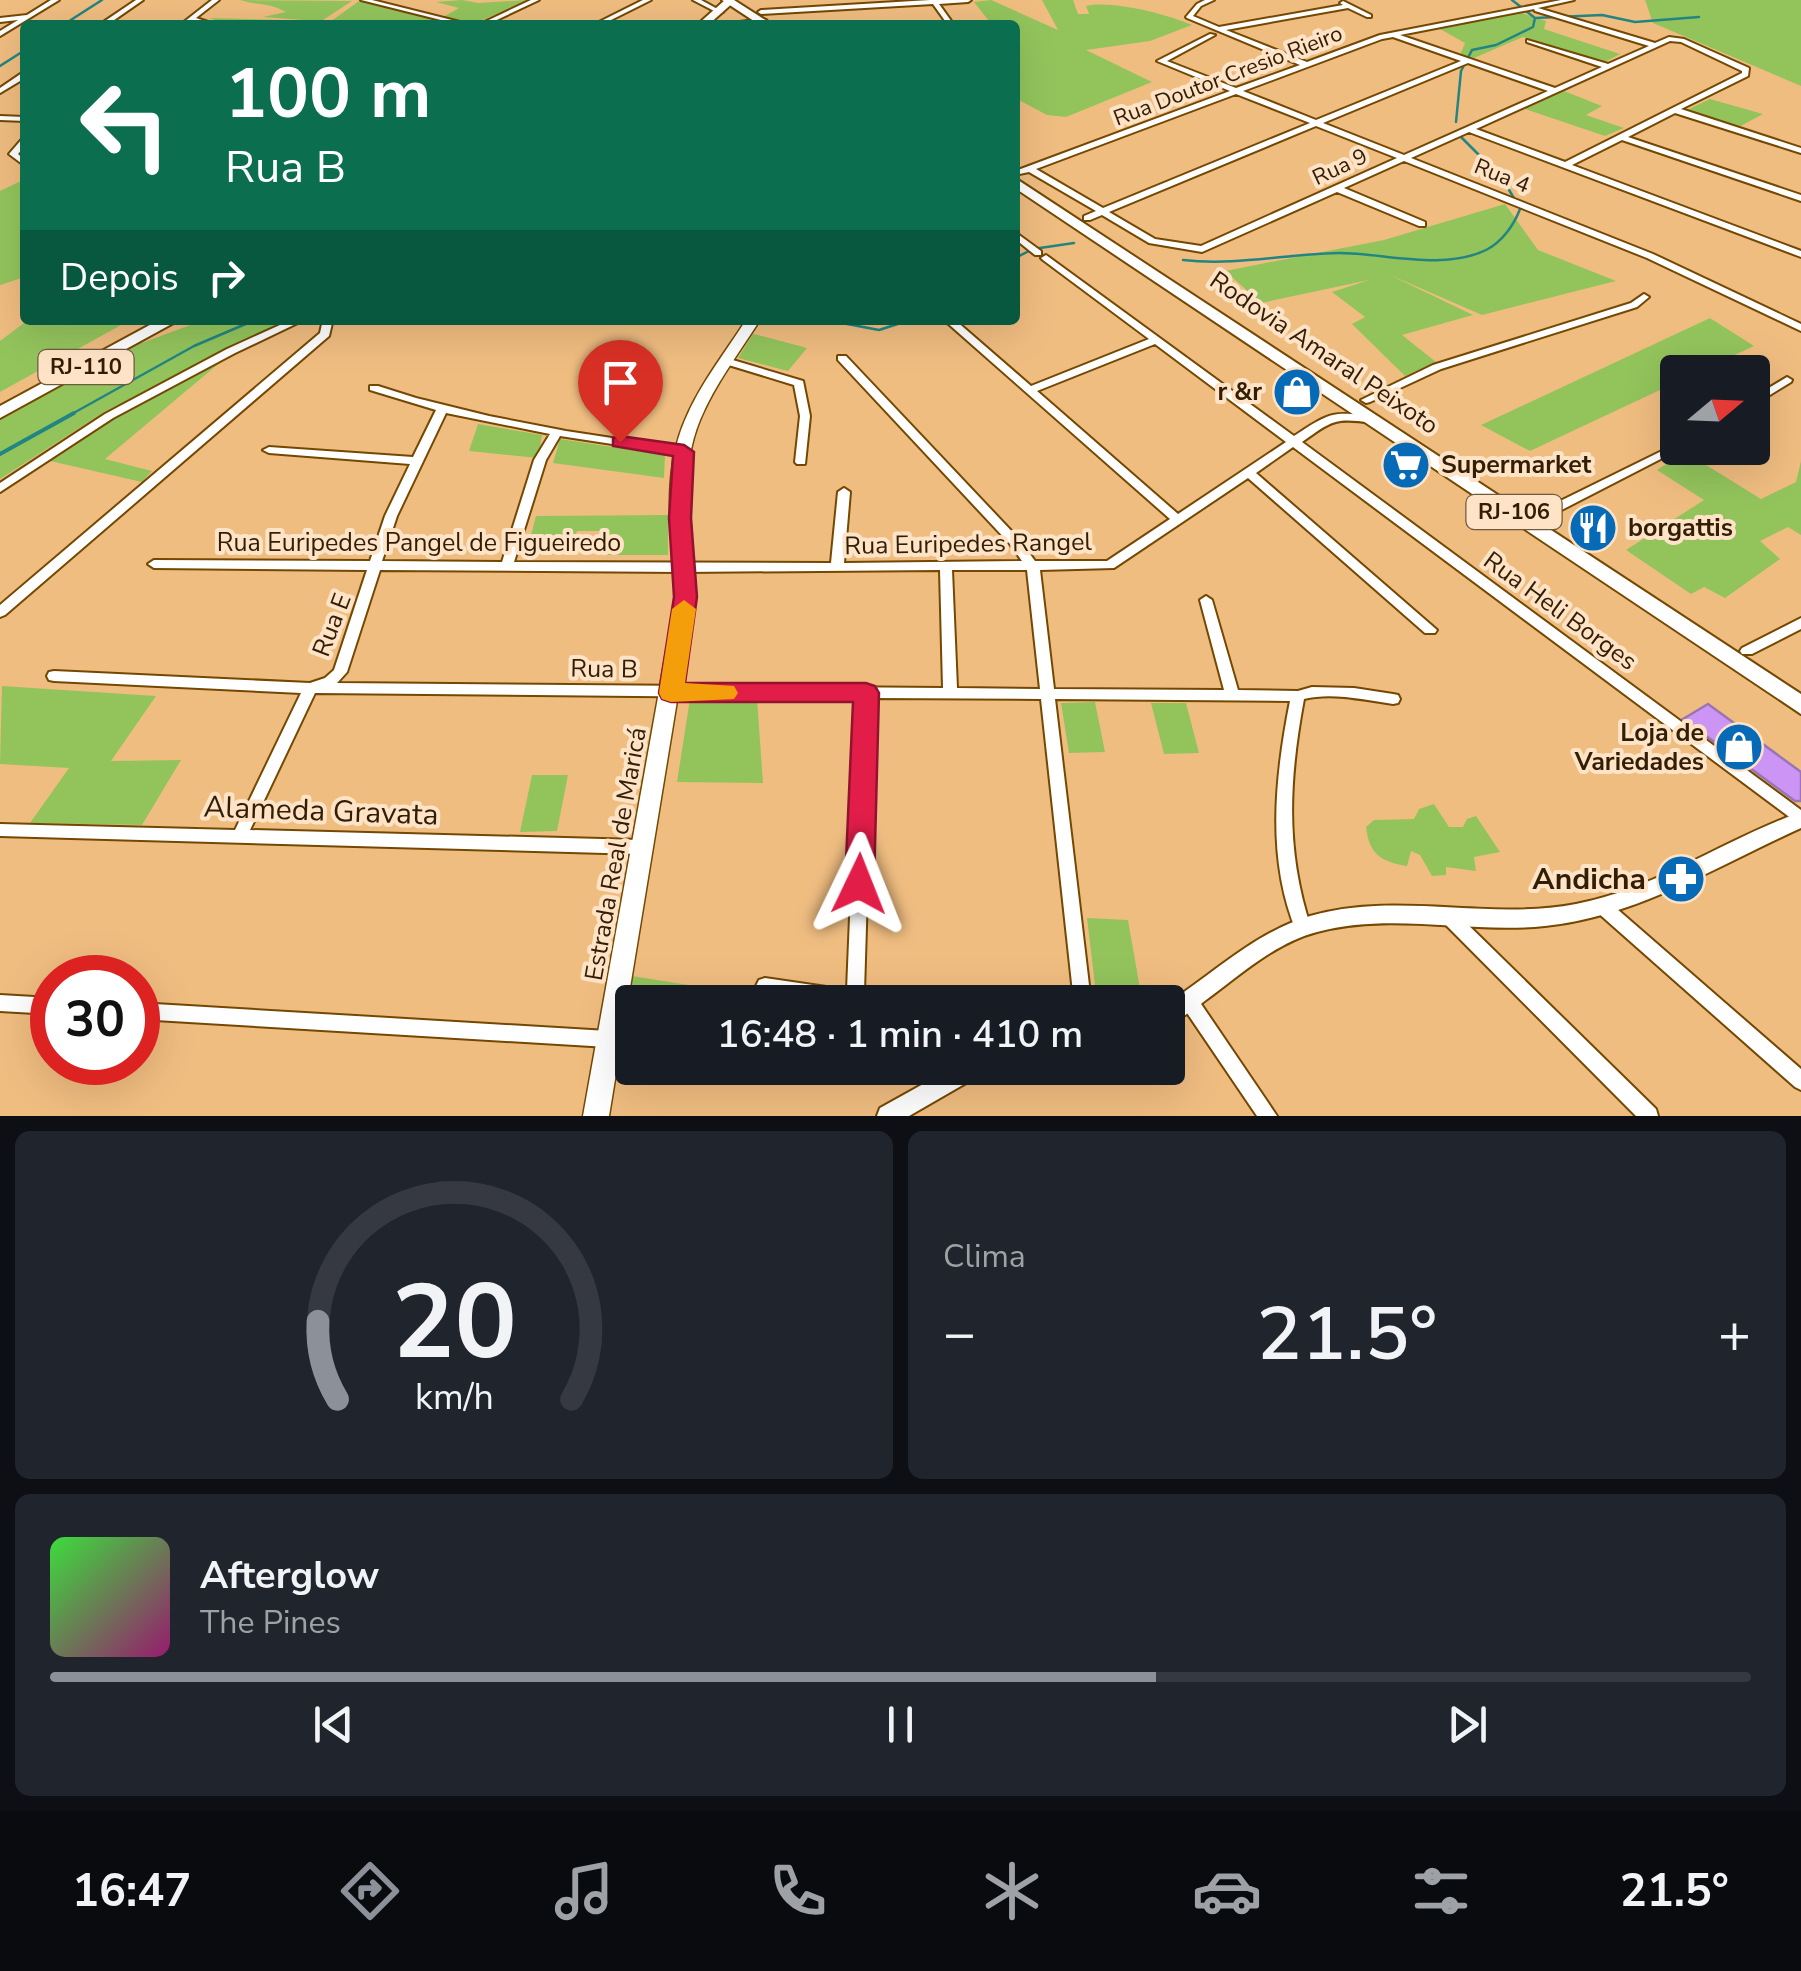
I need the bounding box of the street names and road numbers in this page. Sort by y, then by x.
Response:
street label: Rua Doutor Cresio Rieiro [1109,18,1347,134]
street label: Rua 9 [1308,141,1372,193]
street label: Rua 4 [1470,151,1534,201]
street label: Rodovia Amaral Peixoto [1203,264,1445,442]
road number: RJ-110 [38,350,134,384]
road number: RJ-106 [1466,495,1562,529]
street label: Rua Euripedes Rangel [844,525,1093,563]
street label: Rua Euripedes Pangel de Figueiredo [217,526,621,560]
street label: Rua Heli Borges [1476,544,1644,678]
street label: Rua E [304,589,360,661]
street label: Rua B [570,651,638,687]
street label: Estrada Real de Maricá [577,725,655,983]
street label: Alameda Gravata [203,786,439,836]

